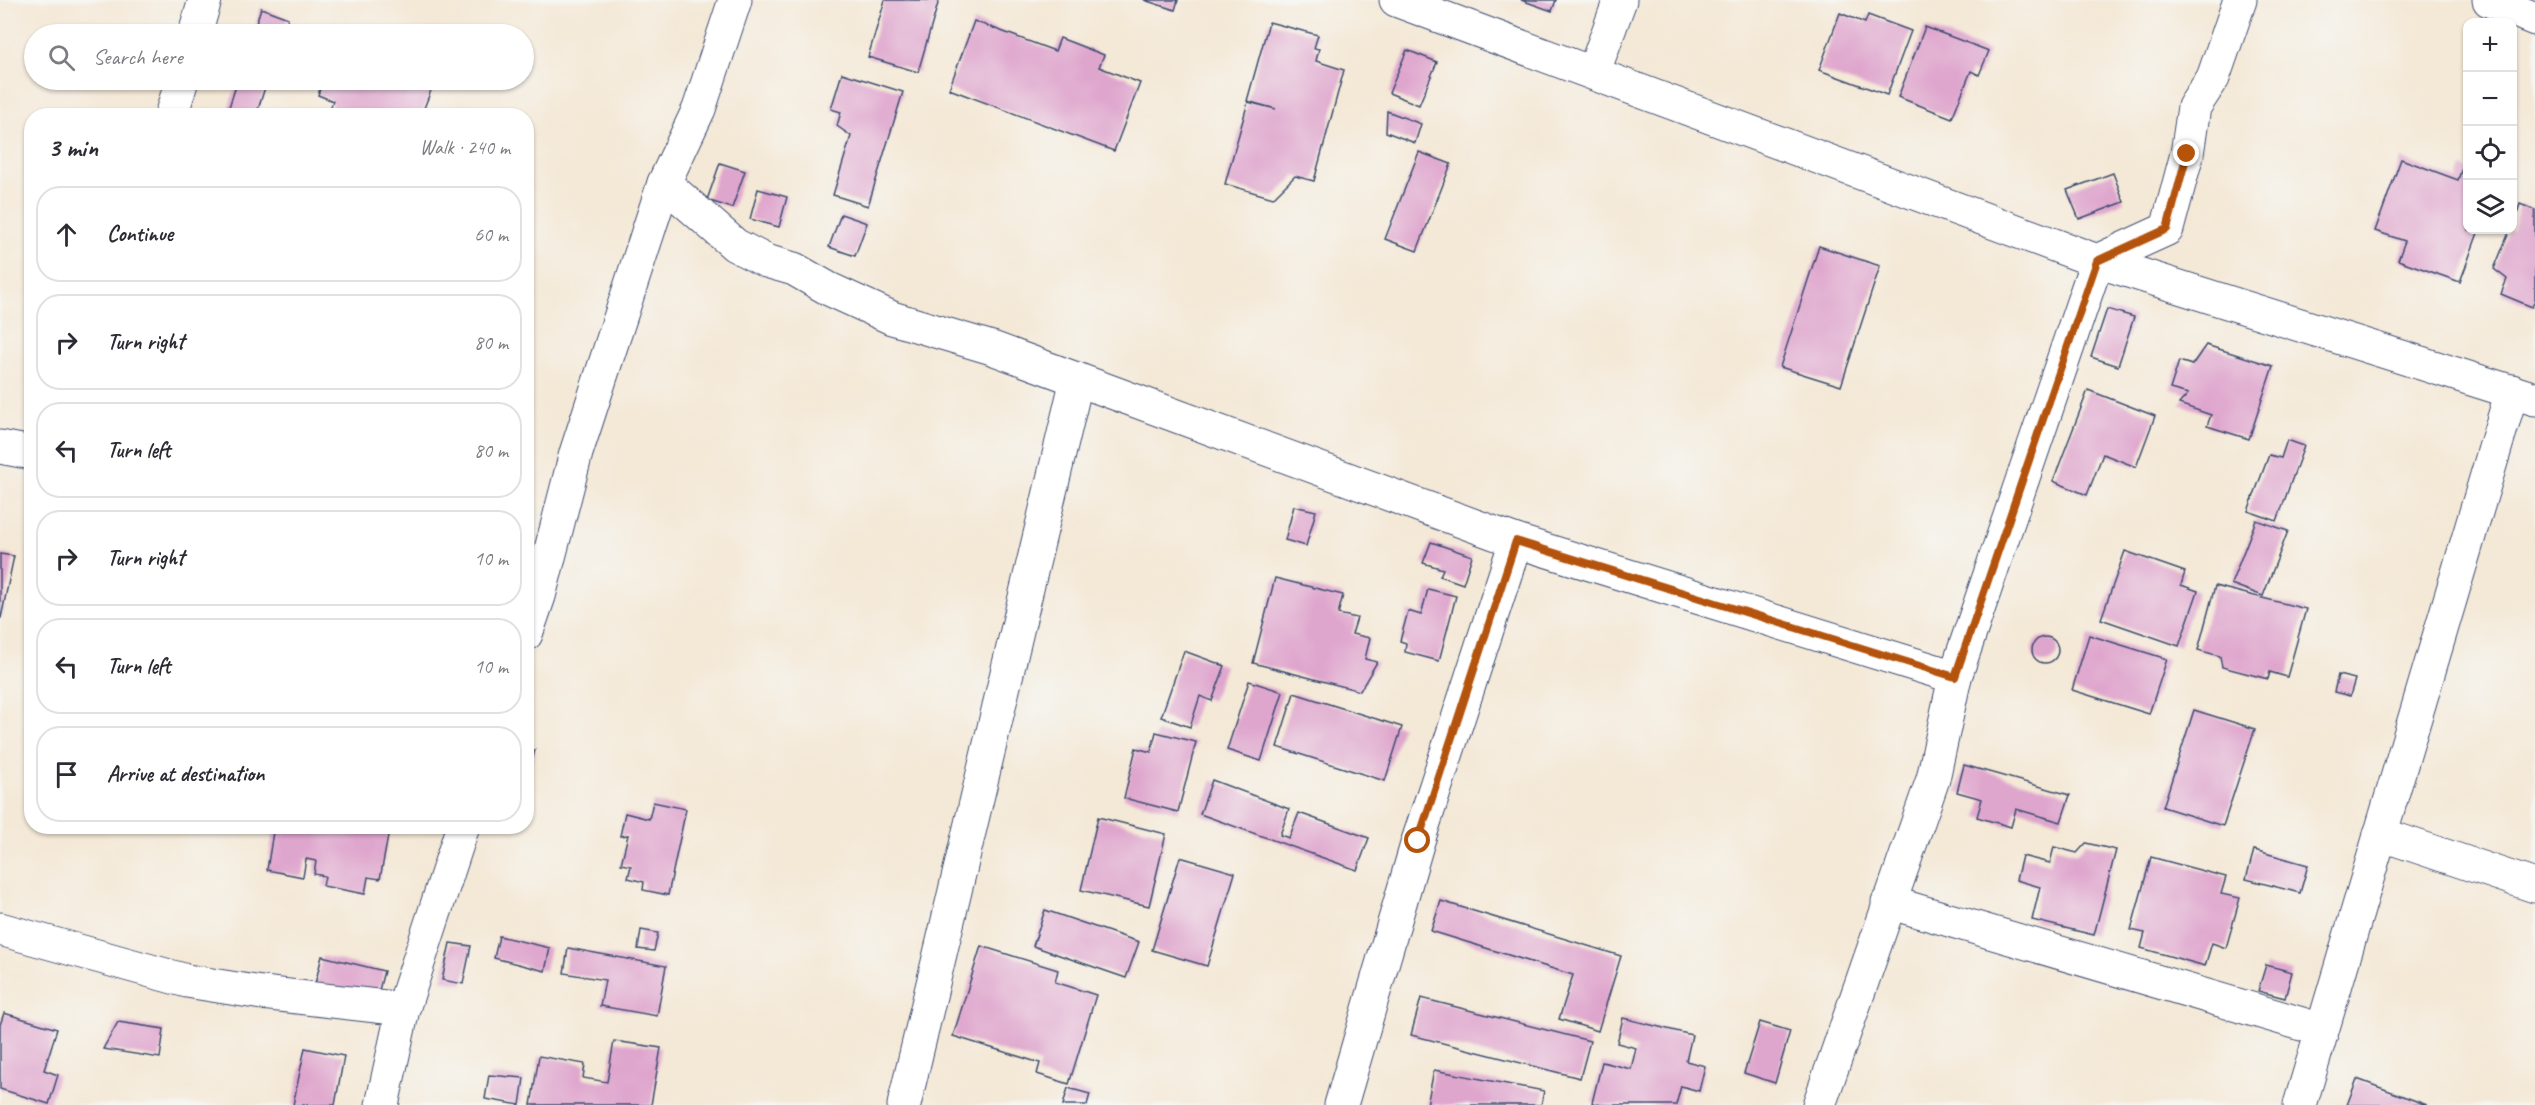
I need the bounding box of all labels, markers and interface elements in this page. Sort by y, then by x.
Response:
map controls [2463,18,2517,234]
button: + [2463,18,2517,72]
search box [24,24,534,90]
icon: search [45,41,78,74]
text: Search here [93,43,183,71]
button: − [2463,72,2517,126]
button: locate [2463,126,2517,180]
text: 3 min [48,131,98,164]
text: Walk · 240 m [420,135,510,160]
route end [2173,140,2199,166]
button: layers [2463,180,2517,234]
icon: ahead [50,218,83,251]
text: Continue [107,220,173,248]
text: 60 m [474,222,508,247]
icon: right [50,326,83,359]
text: Turn right [107,328,184,356]
text: 80 m [474,330,508,355]
icon: left [50,434,83,467]
text: Turn left [107,436,171,464]
text: 80 m [474,438,508,463]
icon: right [50,542,83,575]
text: Turn right [107,544,184,572]
text: 10 m [474,546,508,571]
icon: left [50,650,83,683]
text: Turn left [107,652,171,680]
text: 10 m [474,654,508,679]
icon: arrive [50,758,83,791]
text: Arrive at destination [107,760,264,788]
route start [1404,827,1430,853]

